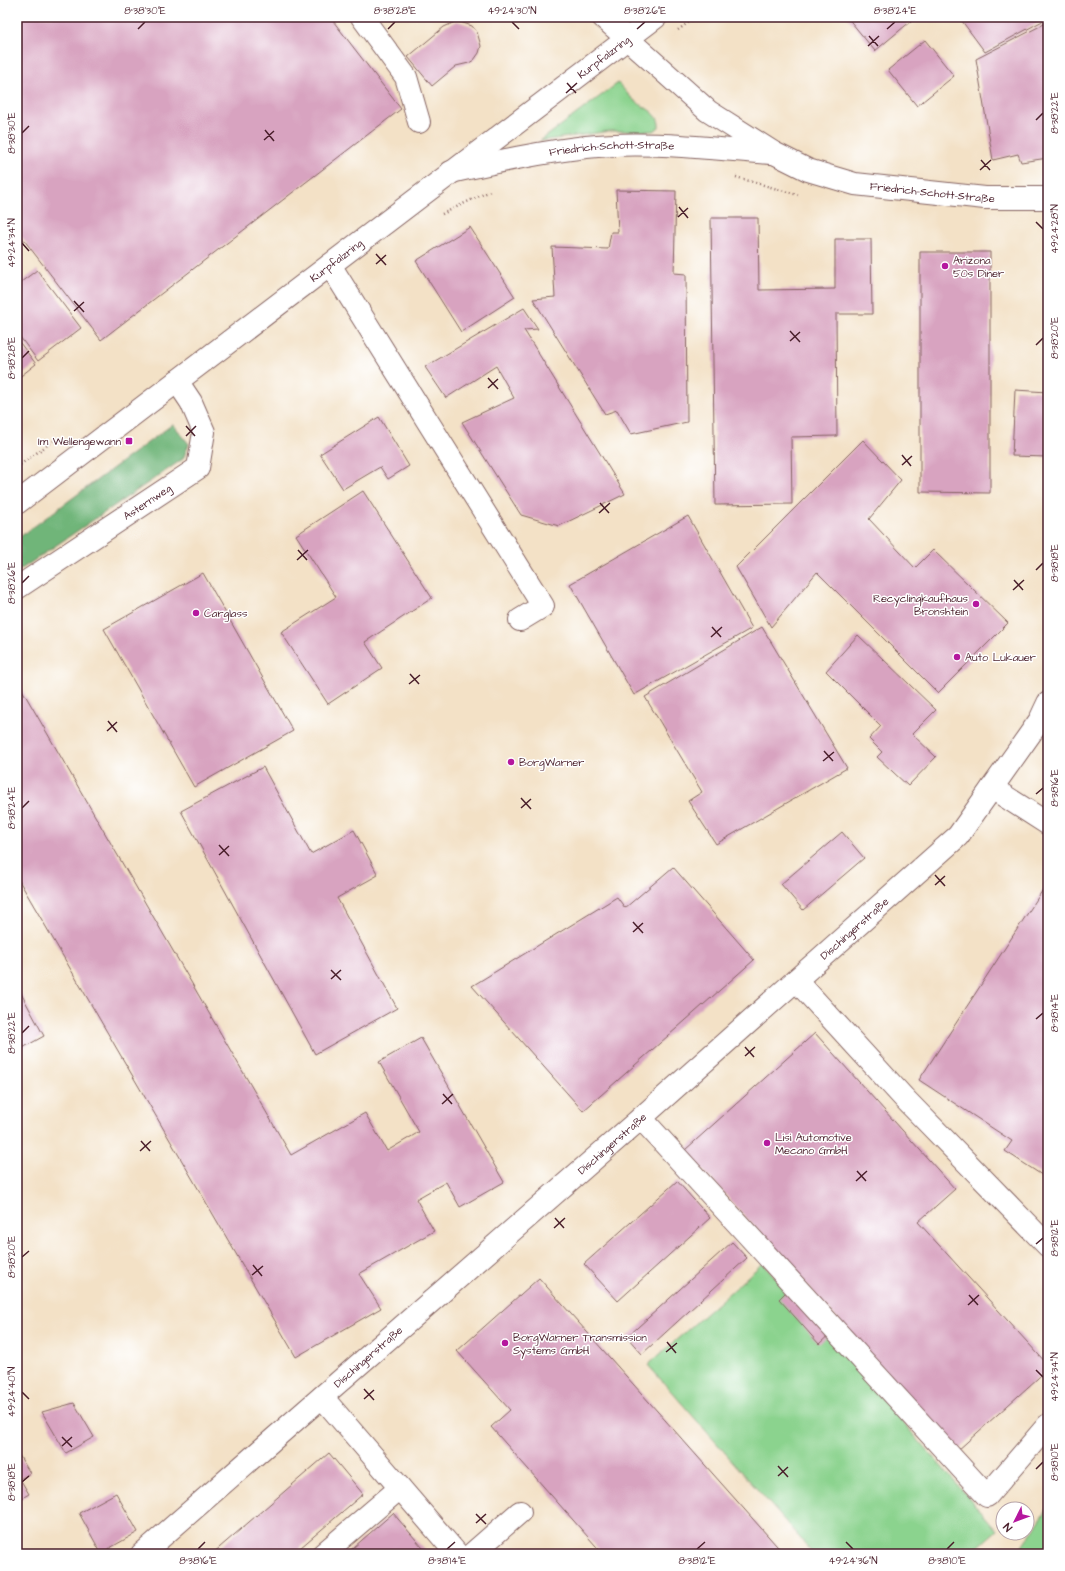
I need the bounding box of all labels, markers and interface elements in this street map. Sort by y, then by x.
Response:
text: 8°38'30"E [124,4,166,18]
text: 8°38'28"E [374,4,416,18]
text: 49°24'30"N [488,4,536,18]
text: 8°38'26"E [624,4,666,18]
text: 8°38'24"E [874,4,916,18]
street label: Kurpfalzring [574,32,634,82]
text: 8°38'22"E [1048,92,1062,134]
text: 8°38'30"E [5,112,19,154]
street label: Friedrich-Schott-Straße [548,137,675,159]
street label: Friedrich-Schott-Straße [869,178,995,206]
text: 49°24'28"N [1048,204,1062,254]
text: 49°24'34"N [5,218,19,268]
street label: Kurpfalzring [307,235,367,285]
place label: Arizona 50s Diner [953,253,1004,281]
marker: Arizona 50s Diner [940,261,950,271]
text: 8°38'20"E [1048,317,1062,359]
text: 8°38'28"E [5,337,19,379]
place label: Im Wellengewann [38,434,121,450]
marker: Im Wellengewann [124,436,134,446]
street label: Asternweg [120,480,175,523]
text: 8°38'18"E [1048,544,1062,582]
text: 8°38'26"E [5,562,19,604]
place label: Recyclingkaufhaus Bronshtein [873,591,968,619]
marker: Recyclingkaufhaus Bronshtein [971,599,981,609]
place label: Carglass [204,606,248,622]
marker: Carglass [191,608,201,618]
place label: Auto Lukauer [965,650,1036,665]
marker: Auto Lukauer [952,652,962,662]
place label: BorgWarner [519,755,584,771]
marker: BorgWarner [506,757,516,767]
text: 8°38'16"E [1048,769,1062,807]
text: 8°38'24"E [5,787,19,829]
street label: Dischingerstraße [817,894,892,963]
text: 8°38'14"E [1048,994,1062,1032]
text: 8°38'22"E [5,1012,19,1054]
street label: Dischingerstraße [574,1109,650,1178]
place label: Lisi Automotive Mecano GmbH [775,1130,852,1158]
marker: Lisi Automotive Mecano GmbH [762,1138,772,1148]
text: 8°38'12"E [1048,1219,1062,1257]
text: 8°38'20"E [5,1236,19,1278]
street label: Dischingerstraße [330,1322,406,1391]
place label: BorgWarner Transmission Systems GmbH [513,1330,647,1359]
marker: BorgWarner Transmission Systems GmbH [500,1338,510,1348]
text: 49°24'34"N [1048,1352,1062,1402]
text: 49°24'40"N [5,1367,19,1417]
text: 8°38'10"E [1048,1443,1062,1481]
text: 8°38'18"E [5,1463,19,1501]
north arrow [995,1501,1035,1541]
text: N [1000,1520,1016,1535]
text: 8°38'16"E [179,1554,217,1568]
text: 8°38'14"E [428,1554,466,1568]
text: 8°38'12"E [678,1554,716,1568]
text: 49°24'36"N [829,1554,877,1568]
text: 8°38'10"E [928,1554,966,1568]

